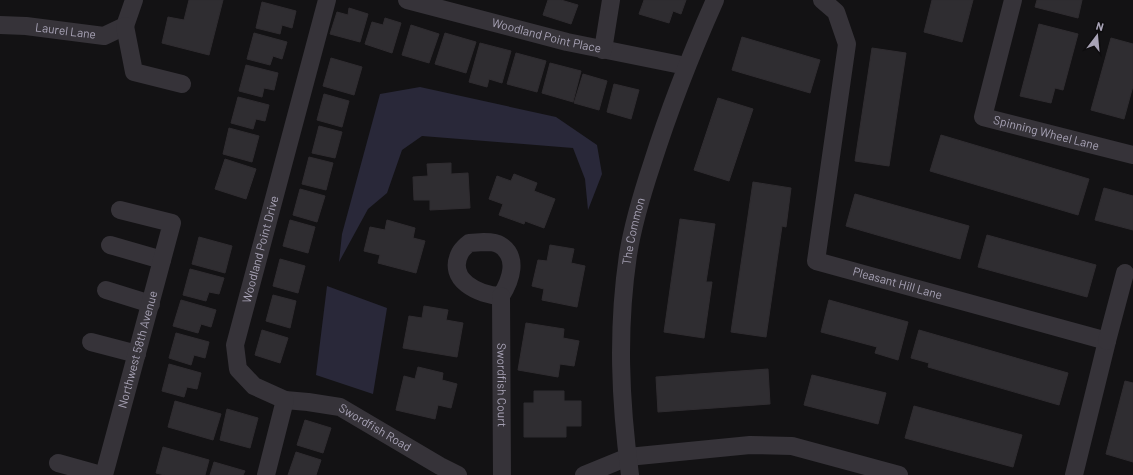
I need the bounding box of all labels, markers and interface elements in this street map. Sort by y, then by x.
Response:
street label: Woodland Point Place [490,15,603,55]
north arrow [1077,16,1117,56]
street label: Laurel Lane [35,19,97,41]
text: N [1095,19,1105,33]
street label: Spinning Wheel Lane [992,112,1101,152]
street label: Woodland Point Drive [239,194,281,304]
street label: The Common [619,196,647,266]
street label: Pleasant Hill Lane [851,263,944,301]
street label: Northwest 58th Avenue [114,289,159,410]
street label: Swordfish Court [495,343,510,427]
street label: Swordfish Road [337,400,414,453]

